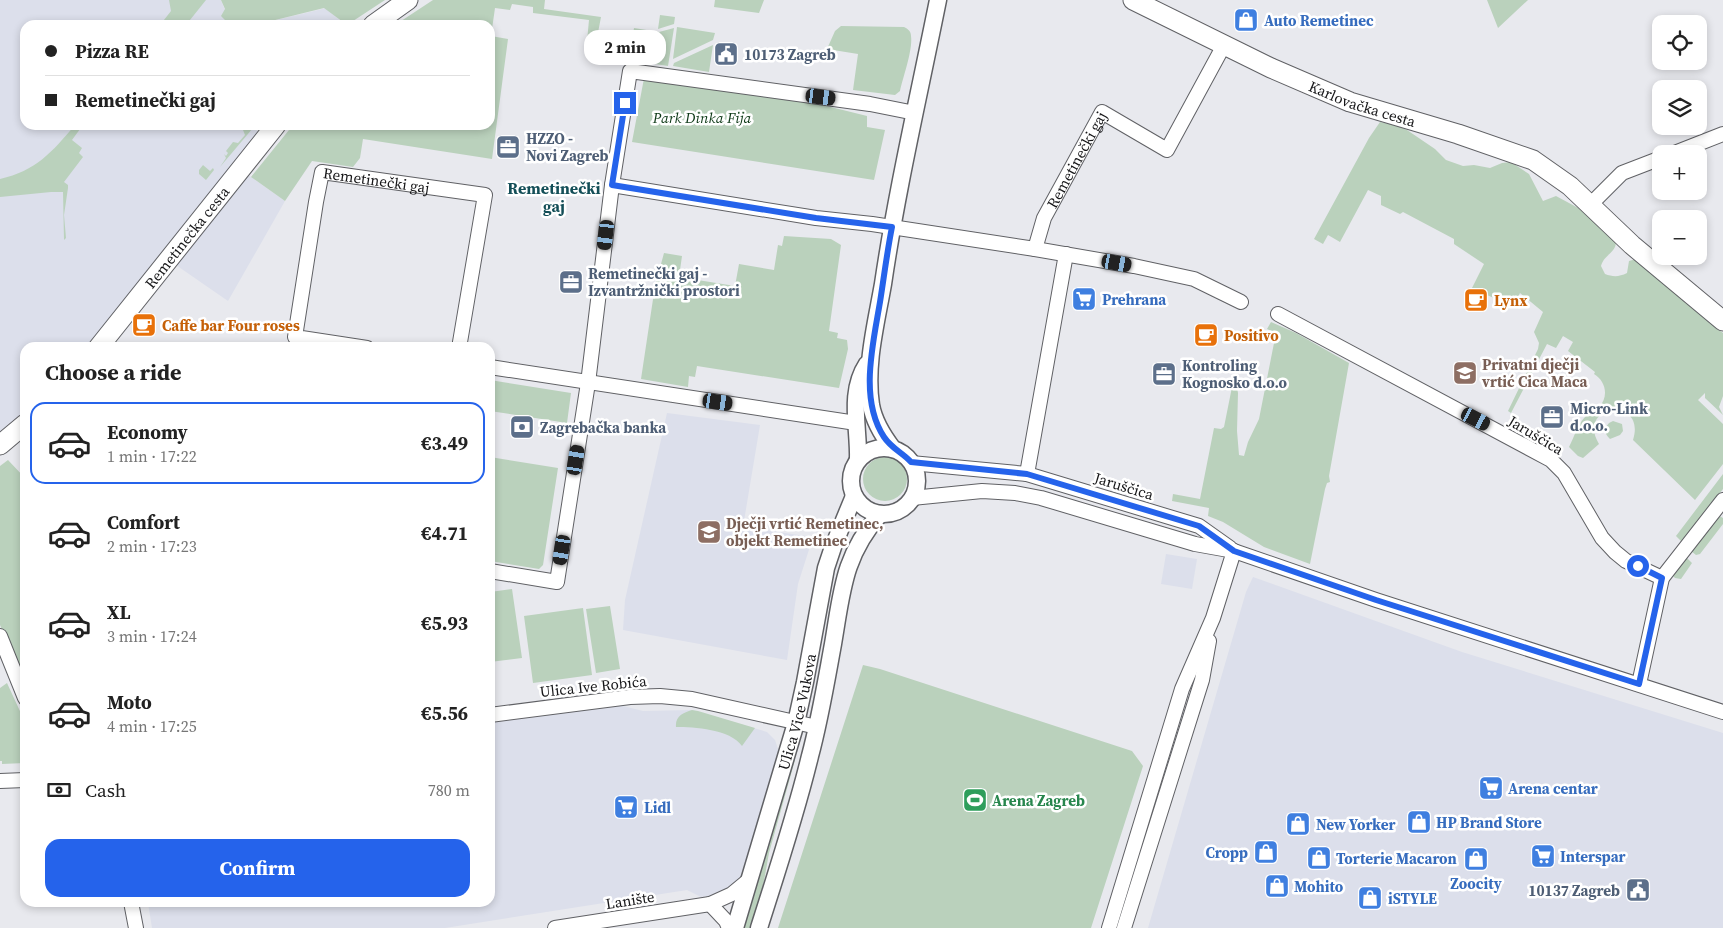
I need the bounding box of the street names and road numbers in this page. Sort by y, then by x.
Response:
street label: Karlovačka cesta [1306,75,1419,132]
street label: Remetinečki gaj [1041,107,1111,212]
street label: Remetinečki gaj [322,162,431,198]
street label: Remetinečka cesta [139,181,234,292]
street label: Jaruščica [1504,410,1568,460]
street label: Jaruščica [1091,467,1157,505]
street label: Ulica Vice Vukova [772,651,821,772]
street label: Ulica Ive Robića [538,670,648,702]
street label: Lanište [604,886,656,914]

